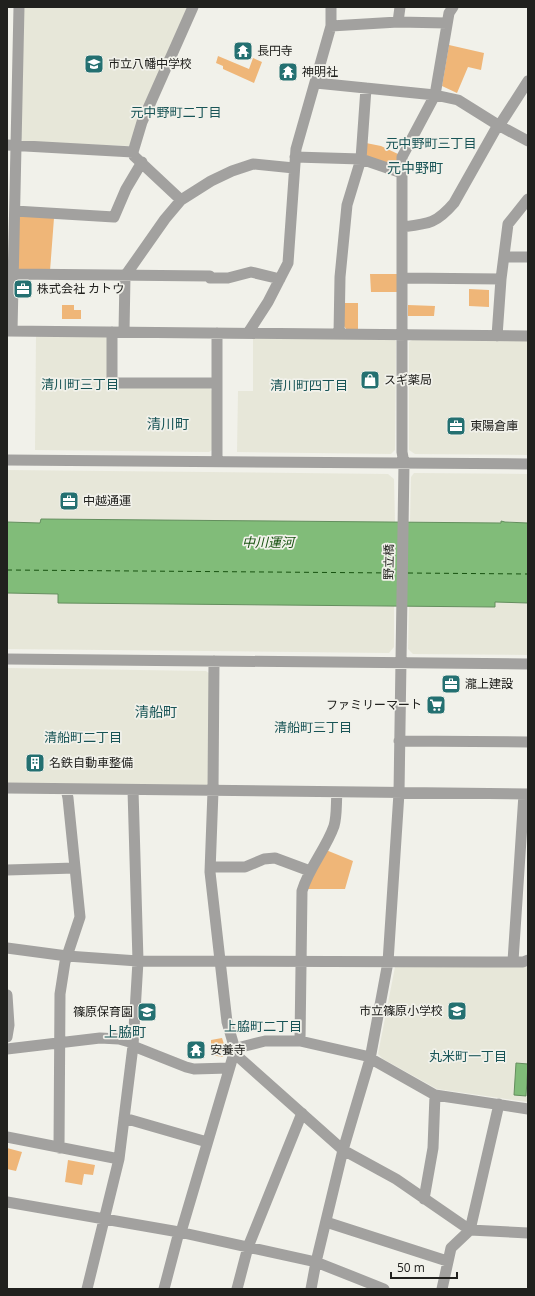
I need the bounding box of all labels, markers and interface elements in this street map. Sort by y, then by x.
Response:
temple icon: 長円寺 [232,40,254,62]
place label: 長円寺 [257,42,293,59]
school or university icon: 市立八幡中学校 [83,53,105,75]
place label: 市立八幡中学校 [108,55,192,72]
temple icon: 神明社 [277,61,299,83]
place label: 神明社 [302,63,338,80]
district label: 元中野町二丁目 [130,103,222,121]
district label: 元中野町三丁目 [385,134,477,152]
district label: 元中野町 [387,158,443,177]
office icon: 株式会社 カトウ [12,278,34,300]
place label: 株式会社 カトウ [37,280,124,297]
shop icon: スギ薬局 [359,369,381,391]
place label: スギ薬局 [384,371,432,388]
district label: 清川町三丁目 [41,375,119,393]
district label: 清川町四丁目 [270,376,348,394]
district label: 清川町 [147,414,189,433]
office icon: 東陽倉庫 [445,415,467,437]
place label: 東陽倉庫 [470,417,518,434]
office icon: 中越通運 [58,490,80,512]
place label: 中越通運 [83,492,131,509]
water label: 中川運河 [242,533,297,551]
street label: 野立橋 [380,544,397,580]
office icon: 瀧上建設 [440,673,462,695]
place label: 瀧上建設 [465,675,513,692]
supermarket icon: ファミリーマート [425,694,447,716]
place label: ファミリーマート [326,696,422,713]
district label: 清船町 [135,702,177,721]
district label: 清船町三丁目 [274,718,352,736]
district label: 清船町二丁目 [44,728,122,746]
building icon: 名鉄自動車整備 [24,752,46,774]
place label: 名鉄自動車整備 [49,754,133,771]
school or university icon: 市立篠原小学校 [446,1000,468,1022]
school or university icon: 篠原保育園 [136,1001,158,1023]
place label: 市立篠原小学校 [359,1002,443,1019]
place label: 篠原保育園 [73,1003,133,1020]
district label: 上脇町二丁目 [224,1017,302,1035]
district label: 上脇町 [104,1022,146,1041]
temple icon: 安養寺 [185,1039,207,1061]
place label: 安養寺 [210,1041,246,1058]
district label: 丸米町一丁目 [429,1047,507,1065]
scale bar [391,1254,457,1280]
text: 50 m [397,1259,425,1276]

